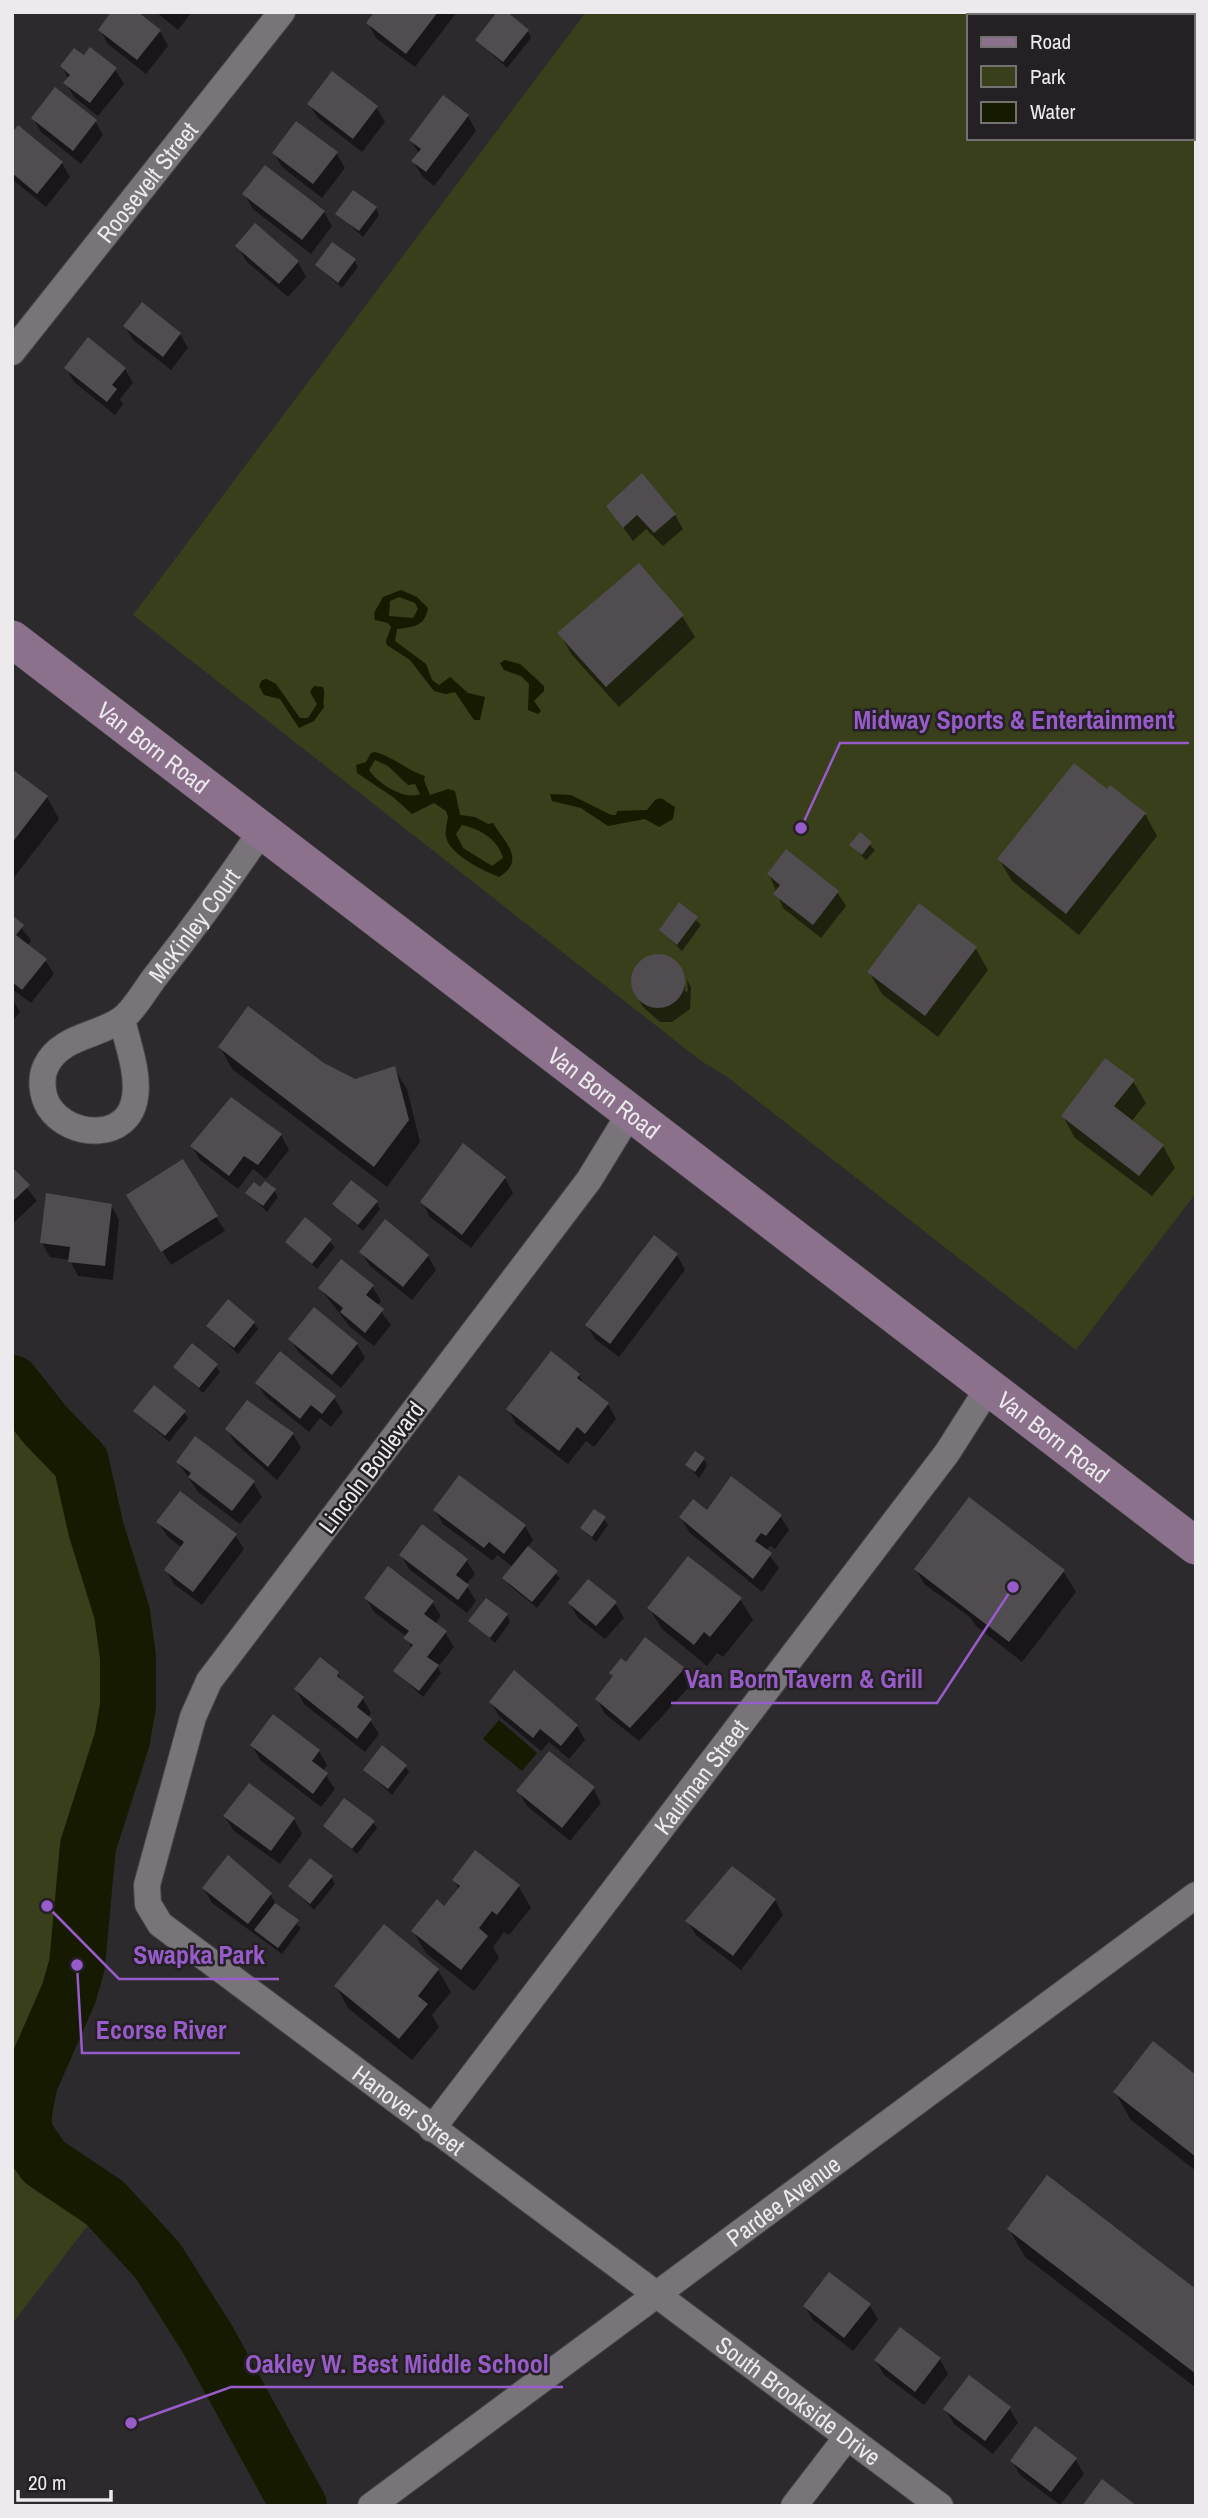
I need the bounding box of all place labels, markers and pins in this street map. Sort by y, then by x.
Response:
callout: Midway Sports & Entertainment [840,696,1189,743]
callout: Van Born Tavern & Grill [671,1656,937,1703]
callout: Swapka Park [119,1932,279,1979]
callout: Ecorse River [82,2006,240,2053]
callout: Oakley W. Best Middle School [231,2340,563,2387]

